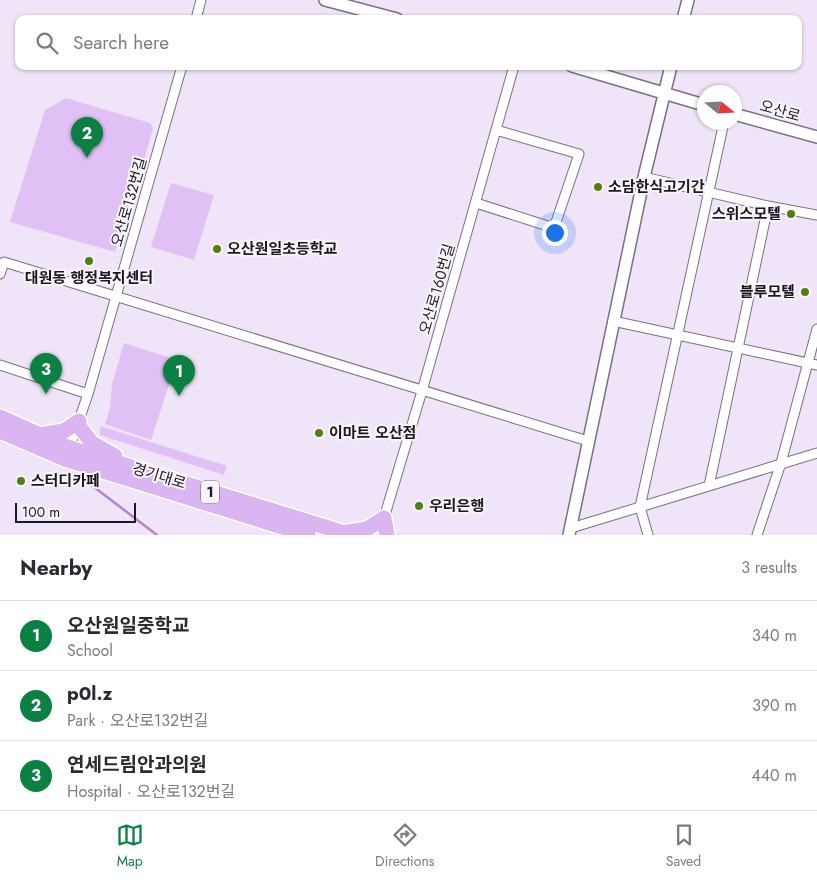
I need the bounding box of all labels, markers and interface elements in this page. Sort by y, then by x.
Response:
search box [15,15,802,70]
icon: search [33,29,61,57]
text: Search here [73,29,169,56]
north arrow [697,85,742,130]
street label: 오산로 [757,95,803,127]
pin: 2 [71,117,103,158]
street label: 오산로132번길 [106,155,152,249]
place label: 소담한식고기간 [608,176,705,198]
marker: 소담한식고기간 [592,181,604,193]
place label: 스위스모텔 [712,203,781,225]
marker: 스위스모텔 [785,208,797,220]
your location [542,220,568,246]
place label: 오산원일초등학교 [227,238,338,260]
street label: 오산로160번길 [414,241,460,337]
marker: 오산원일초등학교 [211,243,223,255]
marker: 대원동 행정복지센터 [83,255,95,267]
place label: 대원동 행정복지센터 [25,267,153,289]
place label: 블루모텔 [740,281,795,303]
marker: 블루모텔 [799,286,811,298]
pin: 3 [30,353,62,394]
pin: 1 [163,355,195,396]
place label: 이마트 오산점 [329,422,416,444]
marker: 이마트 오산점 [313,427,325,439]
street label: 경기대로 [129,457,189,495]
place label: 스터디카페 [31,470,100,492]
marker: 스터디카페 [15,475,27,487]
road number: 1 [201,481,219,504]
place label: 우리은행 [429,495,484,517]
scale bar [15,500,136,523]
marker: 우리은행 [413,500,425,512]
text: 100 m [22,502,60,522]
text: Nearby [20,553,92,583]
text: 3 results [741,556,797,579]
text: 오산원일중학교 [67,612,189,639]
text: 1 [32,624,40,647]
text: 340 m [752,624,797,647]
text: School [67,639,113,662]
text: p0l.z [67,680,112,707]
text: 2 [31,694,41,717]
text: 390 m [752,694,797,717]
text: Park · 오산로132번길 [67,709,209,732]
text: 연세드림안과의원 [67,751,207,778]
text: 3 [31,764,41,787]
text: 440 m [751,764,797,787]
text: Hospital · 오산로132번길 [67,780,235,803]
tab: Map [116,821,144,871]
tab: Directions [375,821,434,871]
tab: Saved [666,821,701,871]

